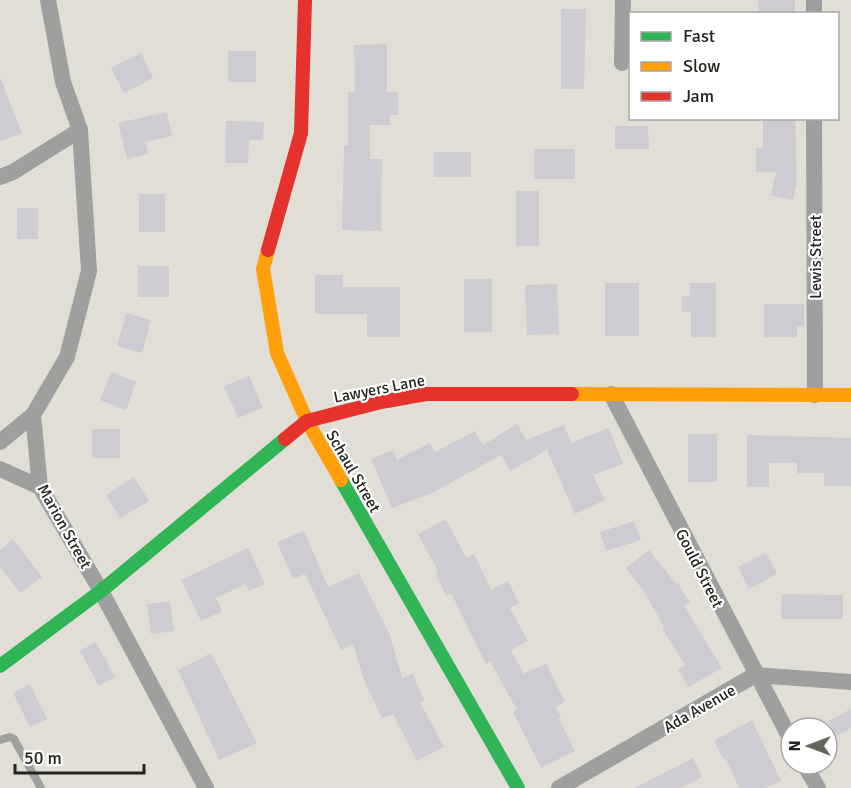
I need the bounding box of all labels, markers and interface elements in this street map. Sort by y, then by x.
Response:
legend [629,12,839,120]
text: Fast [683,25,715,47]
text: Slow [683,55,720,77]
text: Jam [683,85,714,107]
street label: Lewis Street [806,215,826,299]
street label: Lawyers Lane [332,370,426,408]
street label: Schaul Street [321,427,385,517]
street label: Marion Street [33,481,96,573]
street label: Gould Street [671,526,728,612]
street label: Ada Avenue [660,680,739,737]
north arrow [779,716,839,776]
scale bar [15,737,144,775]
text: N [785,740,805,752]
text: 50 m [24,747,62,769]

